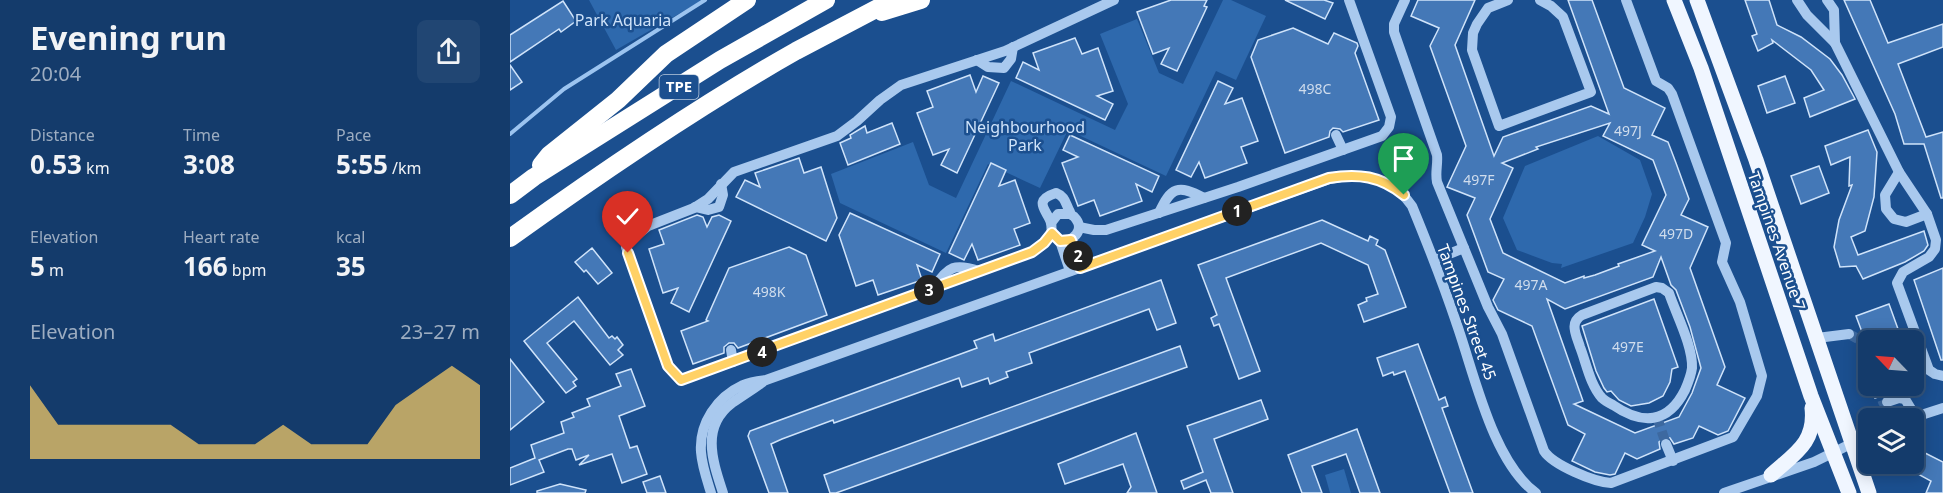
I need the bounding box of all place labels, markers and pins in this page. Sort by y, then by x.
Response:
pin [1378,133,1429,195]
pin [602,191,653,253]
pin: 1 [1222,196,1252,226]
pin: 2 [1063,241,1093,271]
pin: 3 [914,275,944,305]
pin: 4 [747,337,777,367]

